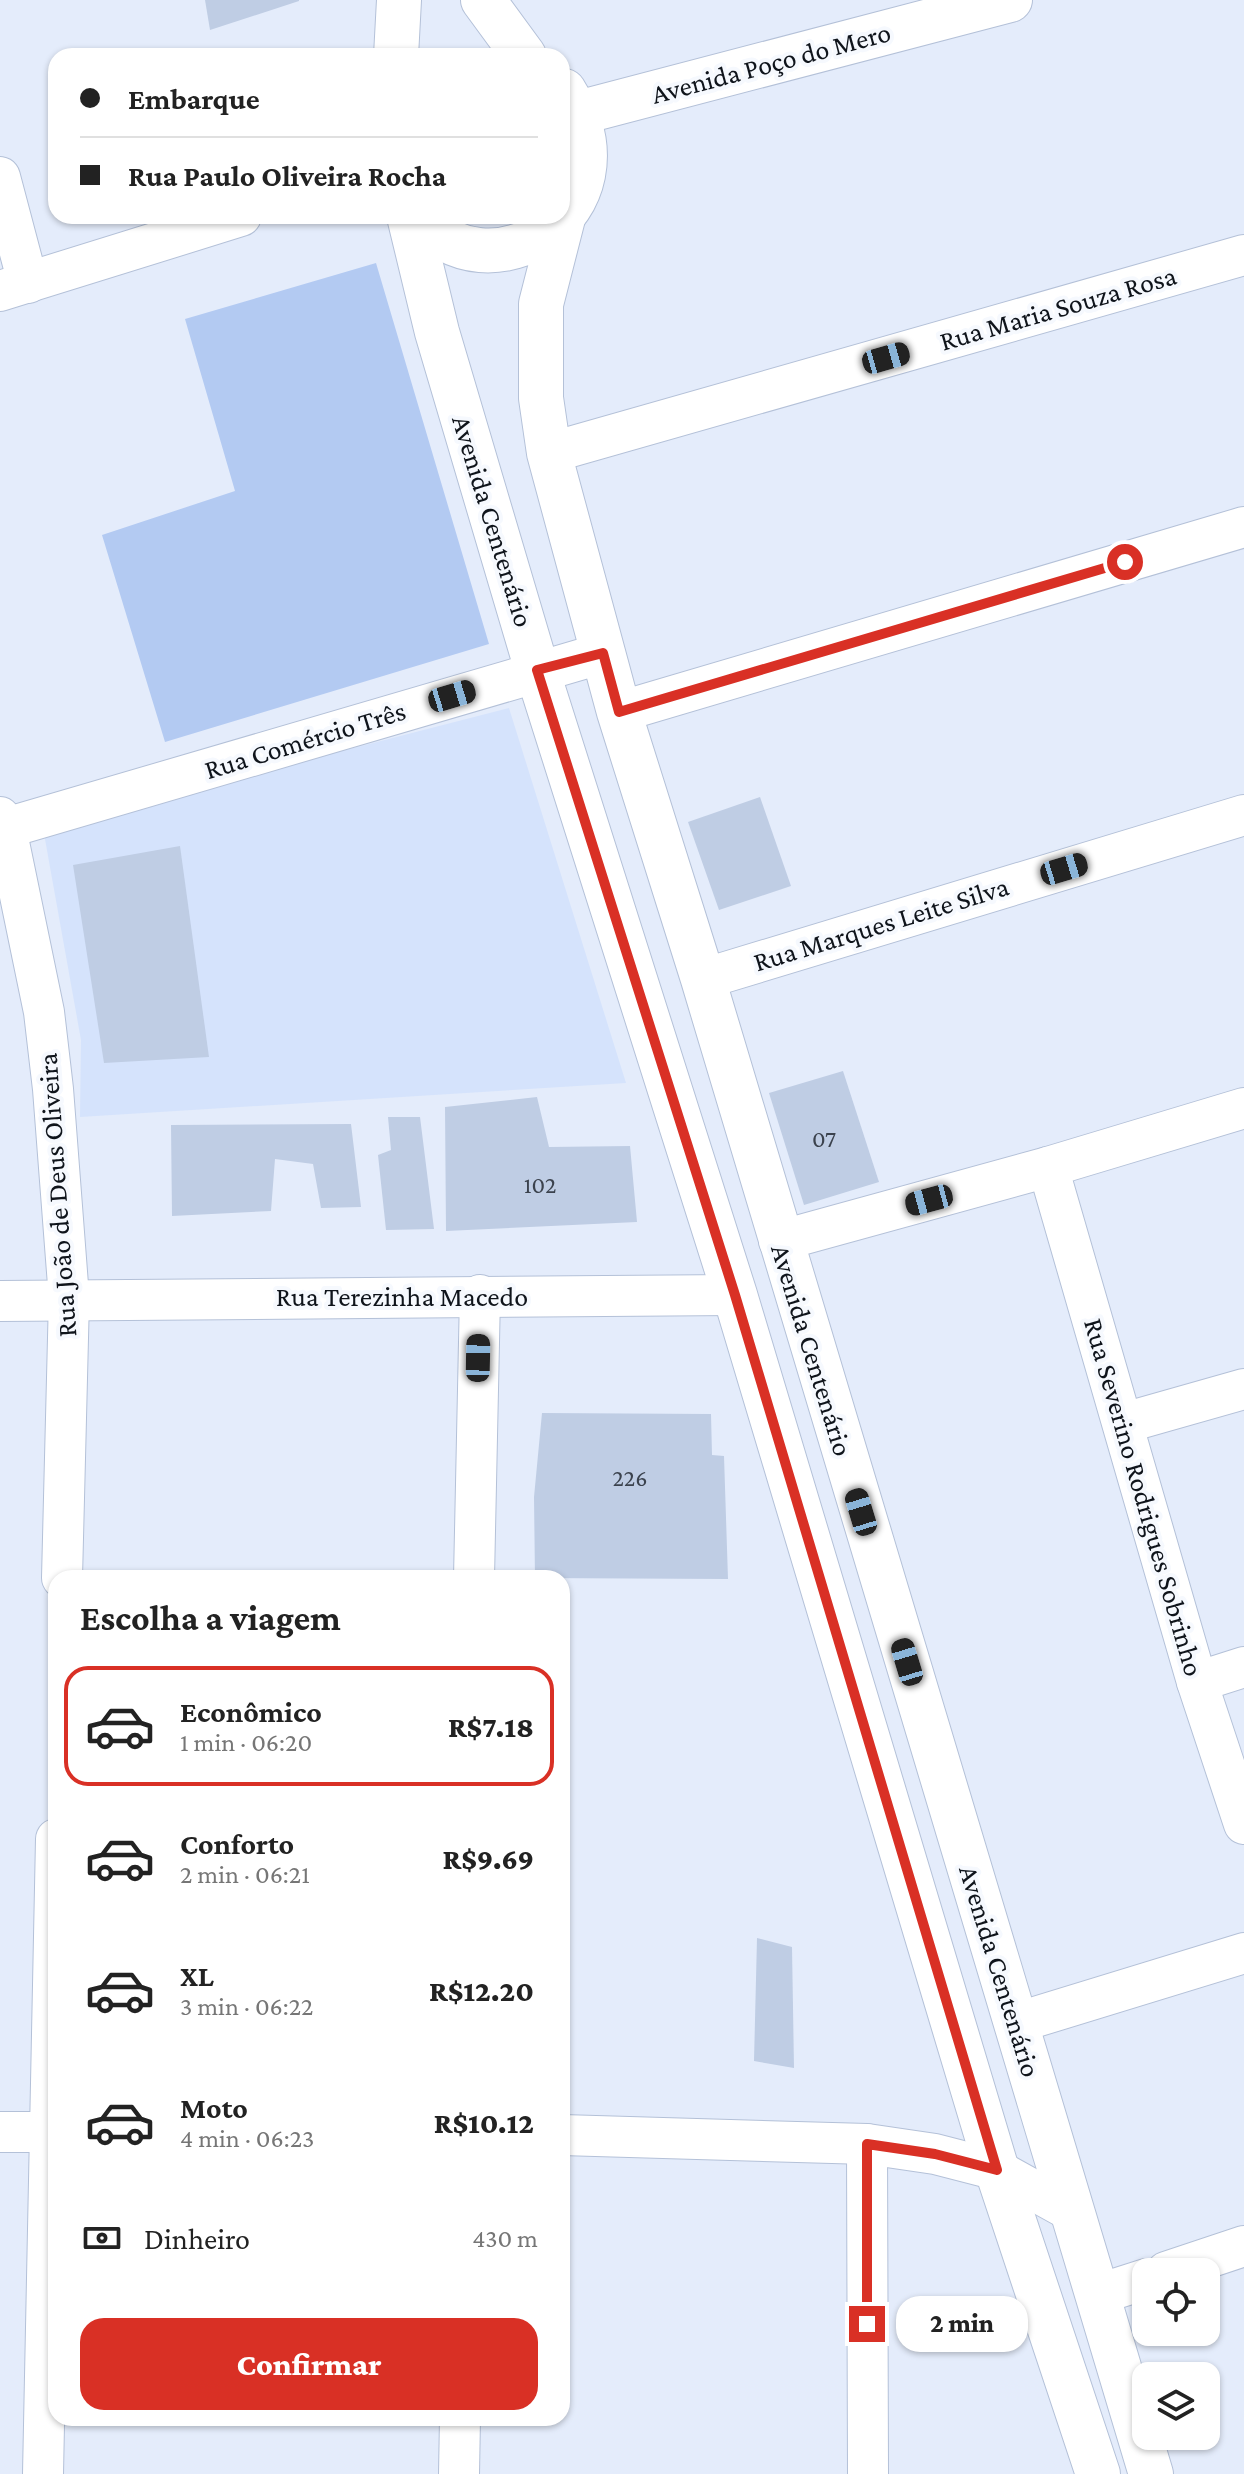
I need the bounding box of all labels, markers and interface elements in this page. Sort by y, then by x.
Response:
street label: Avenida Poço do Mero [648,16,894,110]
text: Embarque [128,82,260,115]
text: Rua Paulo Oliveira Rocha [128,159,446,192]
street label: Rua Maria Souza Rosa [936,259,1180,357]
car [860,340,912,376]
street label: Avenida Centenário [446,411,540,631]
route start [1107,544,1143,580]
car [426,678,478,714]
street label: Rua Comércio Três [201,695,409,785]
car [1038,851,1090,887]
street label: Rua Marques Leite Silva [750,870,1012,978]
street label: Rua João de Deus Oliveira [32,1052,82,1338]
house number: 07 [812,1125,836,1152]
house number: 102 [524,1171,556,1198]
car [903,1182,955,1218]
street label: Avenida Centenário [765,1240,859,1460]
street label: Rua Terezinha Macedo [276,1281,528,1312]
street label: Rua Severino Rodrigues Sobrinho [1078,1315,1210,1679]
car [466,1334,490,1382]
house number: 226 [613,1464,647,1491]
car [843,1486,879,1538]
text: Escolha a viagem [80,1598,341,1638]
car [889,1636,925,1688]
icon: car [84,1690,156,1762]
text: Econômico [180,1695,322,1728]
text: R$7.18 [448,1710,534,1743]
text: 1 min · 06:20 [180,1728,312,1757]
icon: car [84,1822,156,1894]
text: Conforto [180,1827,294,1860]
text: R$9.69 [442,1842,534,1875]
text: 2 min · 06:21 [180,1860,310,1889]
street label: Avenida Centenário [953,1861,1047,2081]
icon: car [84,1954,156,2026]
text: XL [180,1959,214,1992]
text: R$12.20 [429,1974,534,2007]
text: 3 min · 06:22 [180,1992,313,2021]
icon: car [84,2086,156,2158]
text: Moto [180,2091,248,2124]
text: R$10.12 [434,2106,534,2139]
text: 4 min · 06:23 [180,2124,314,2153]
icon: cash [80,2216,124,2260]
text: Dinheiro [144,2222,250,2255]
text: 430 m [472,2224,538,2253]
map controls [1132,2258,1220,2450]
button: locate [1132,2258,1220,2346]
callout: 2 min [895,2296,1027,2352]
route end [849,2306,885,2342]
text: 2 min [930,2309,994,2338]
button: Confirmar [80,2318,538,2410]
button: layers [1132,2362,1220,2450]

